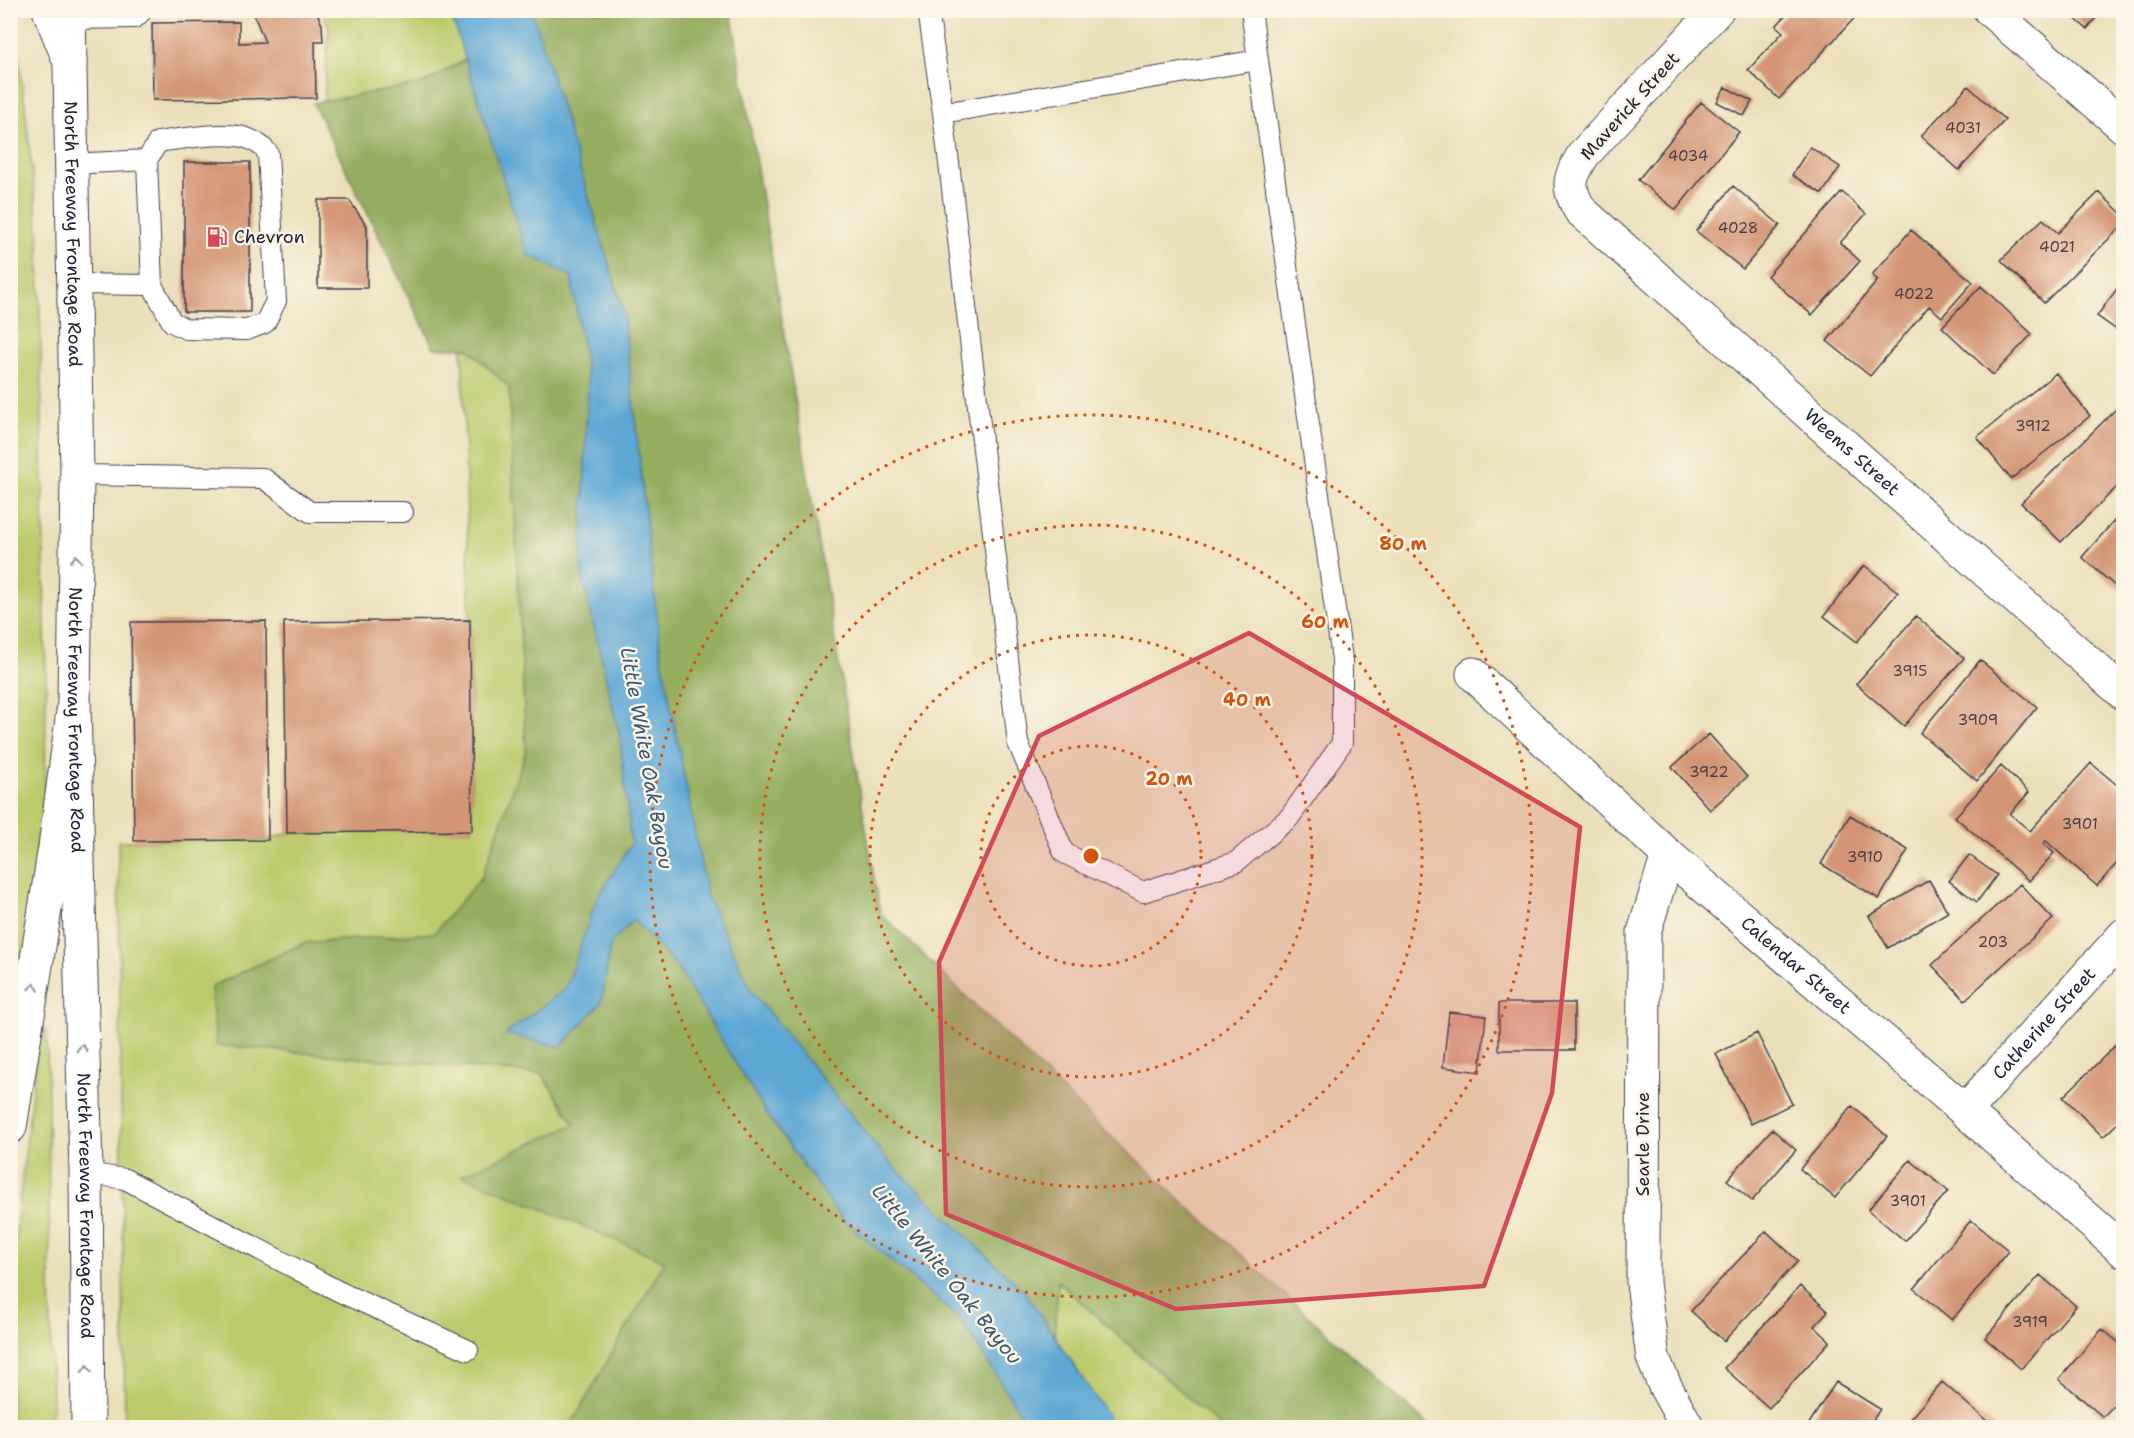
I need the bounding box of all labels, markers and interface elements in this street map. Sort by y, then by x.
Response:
street label: Maverick Street [1575,47,1685,165]
street label: North Freeway Frontage Road [59,101,87,367]
house number: 4031 [1945,118,1981,138]
house number: 4034 [1668,146,1708,166]
house number: 4028 [1718,218,1758,238]
fuel station icon: Chevron [205,225,229,249]
place label: Chevron [234,225,305,249]
house number: 4021 [2039,237,2075,257]
house number: 4022 [1894,284,1934,304]
street label: Weems Street [1799,403,1905,501]
house number: 3912 [2015,416,2051,436]
text: 80 m [1379,532,1427,556]
one-way arrow [69,555,82,564]
street label: North Freeway Frontage Road [62,587,90,853]
text: 60 m [1301,610,1349,634]
water label: Little White Oak Bayou [615,645,679,871]
house number: 3915 [1893,661,1927,681]
text: 40 m [1223,688,1271,712]
house number: 3909 [1958,710,1998,730]
house number: 3922 [1689,762,1729,782]
text: 20 m [1145,767,1193,791]
house number: 3901 [2062,814,2098,834]
centre of rings [1081,846,1101,866]
house number: 3910 [1847,847,1883,867]
street label: Calendar Street [1736,911,1856,1020]
house number: 203 [1978,932,2008,952]
street label: Catherine Street [1987,962,2101,1085]
one-way arrow [27,982,40,992]
one-way arrow [76,1044,89,1053]
street label: North Freeway Frontage Road [71,1072,99,1339]
street label: Searle Drive [1631,1092,1655,1196]
water label: Little White Oak Bayou [866,1178,1028,1370]
house number: 3901 [1890,1191,1926,1211]
house number: 3919 [2012,1312,2048,1332]
one-way arrow [81,1365,93,1374]

